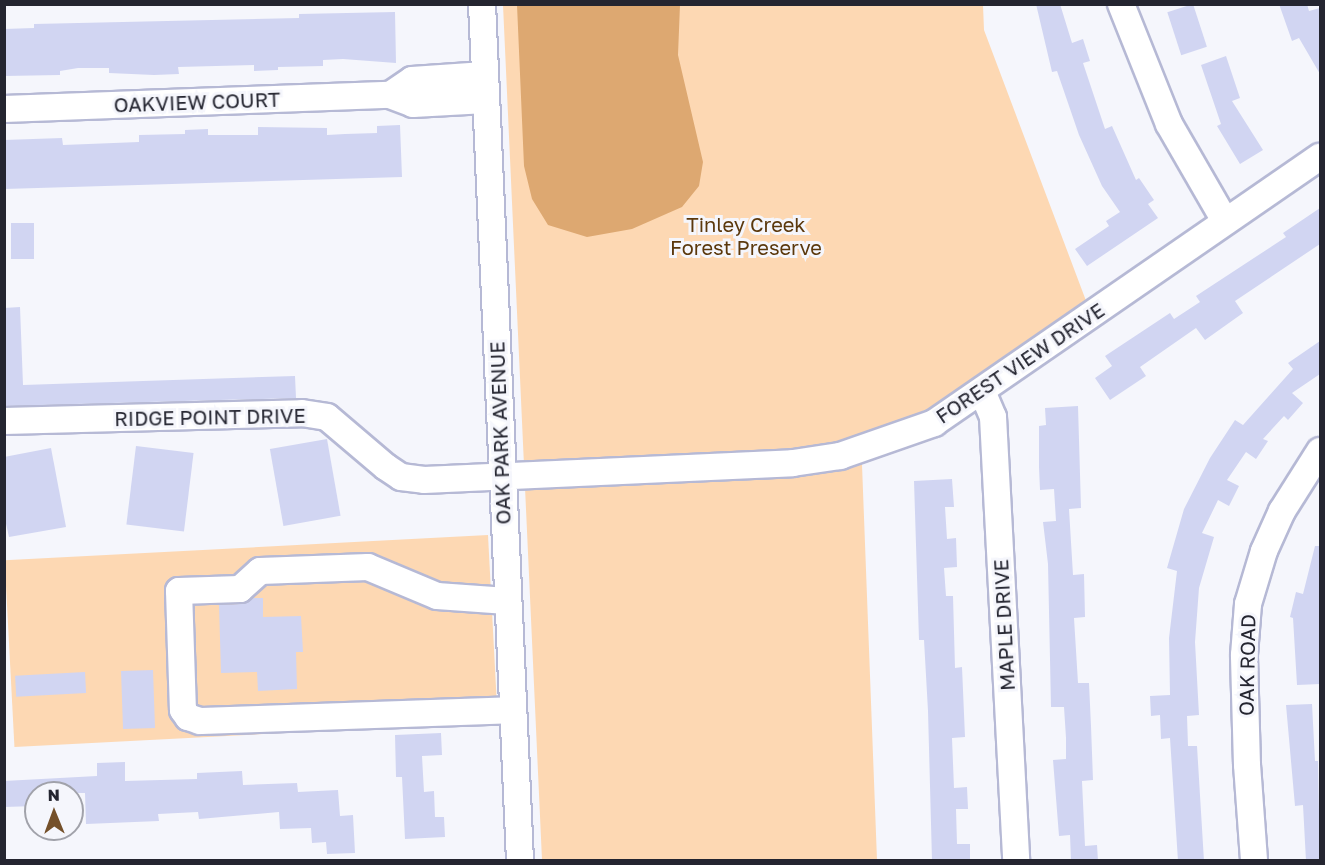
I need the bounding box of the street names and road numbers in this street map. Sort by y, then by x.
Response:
street label: OAKVIEW COURT [113,87,281,117]
street label: FOREST VIEW DRIVE [931,298,1109,428]
street label: OAK PARK AVENUE [485,341,515,525]
street label: RIDGE POINT DRIVE [114,403,306,431]
street label: MAPLE DRIVE [989,559,1019,691]
street label: OAK ROAD [1234,614,1260,716]

